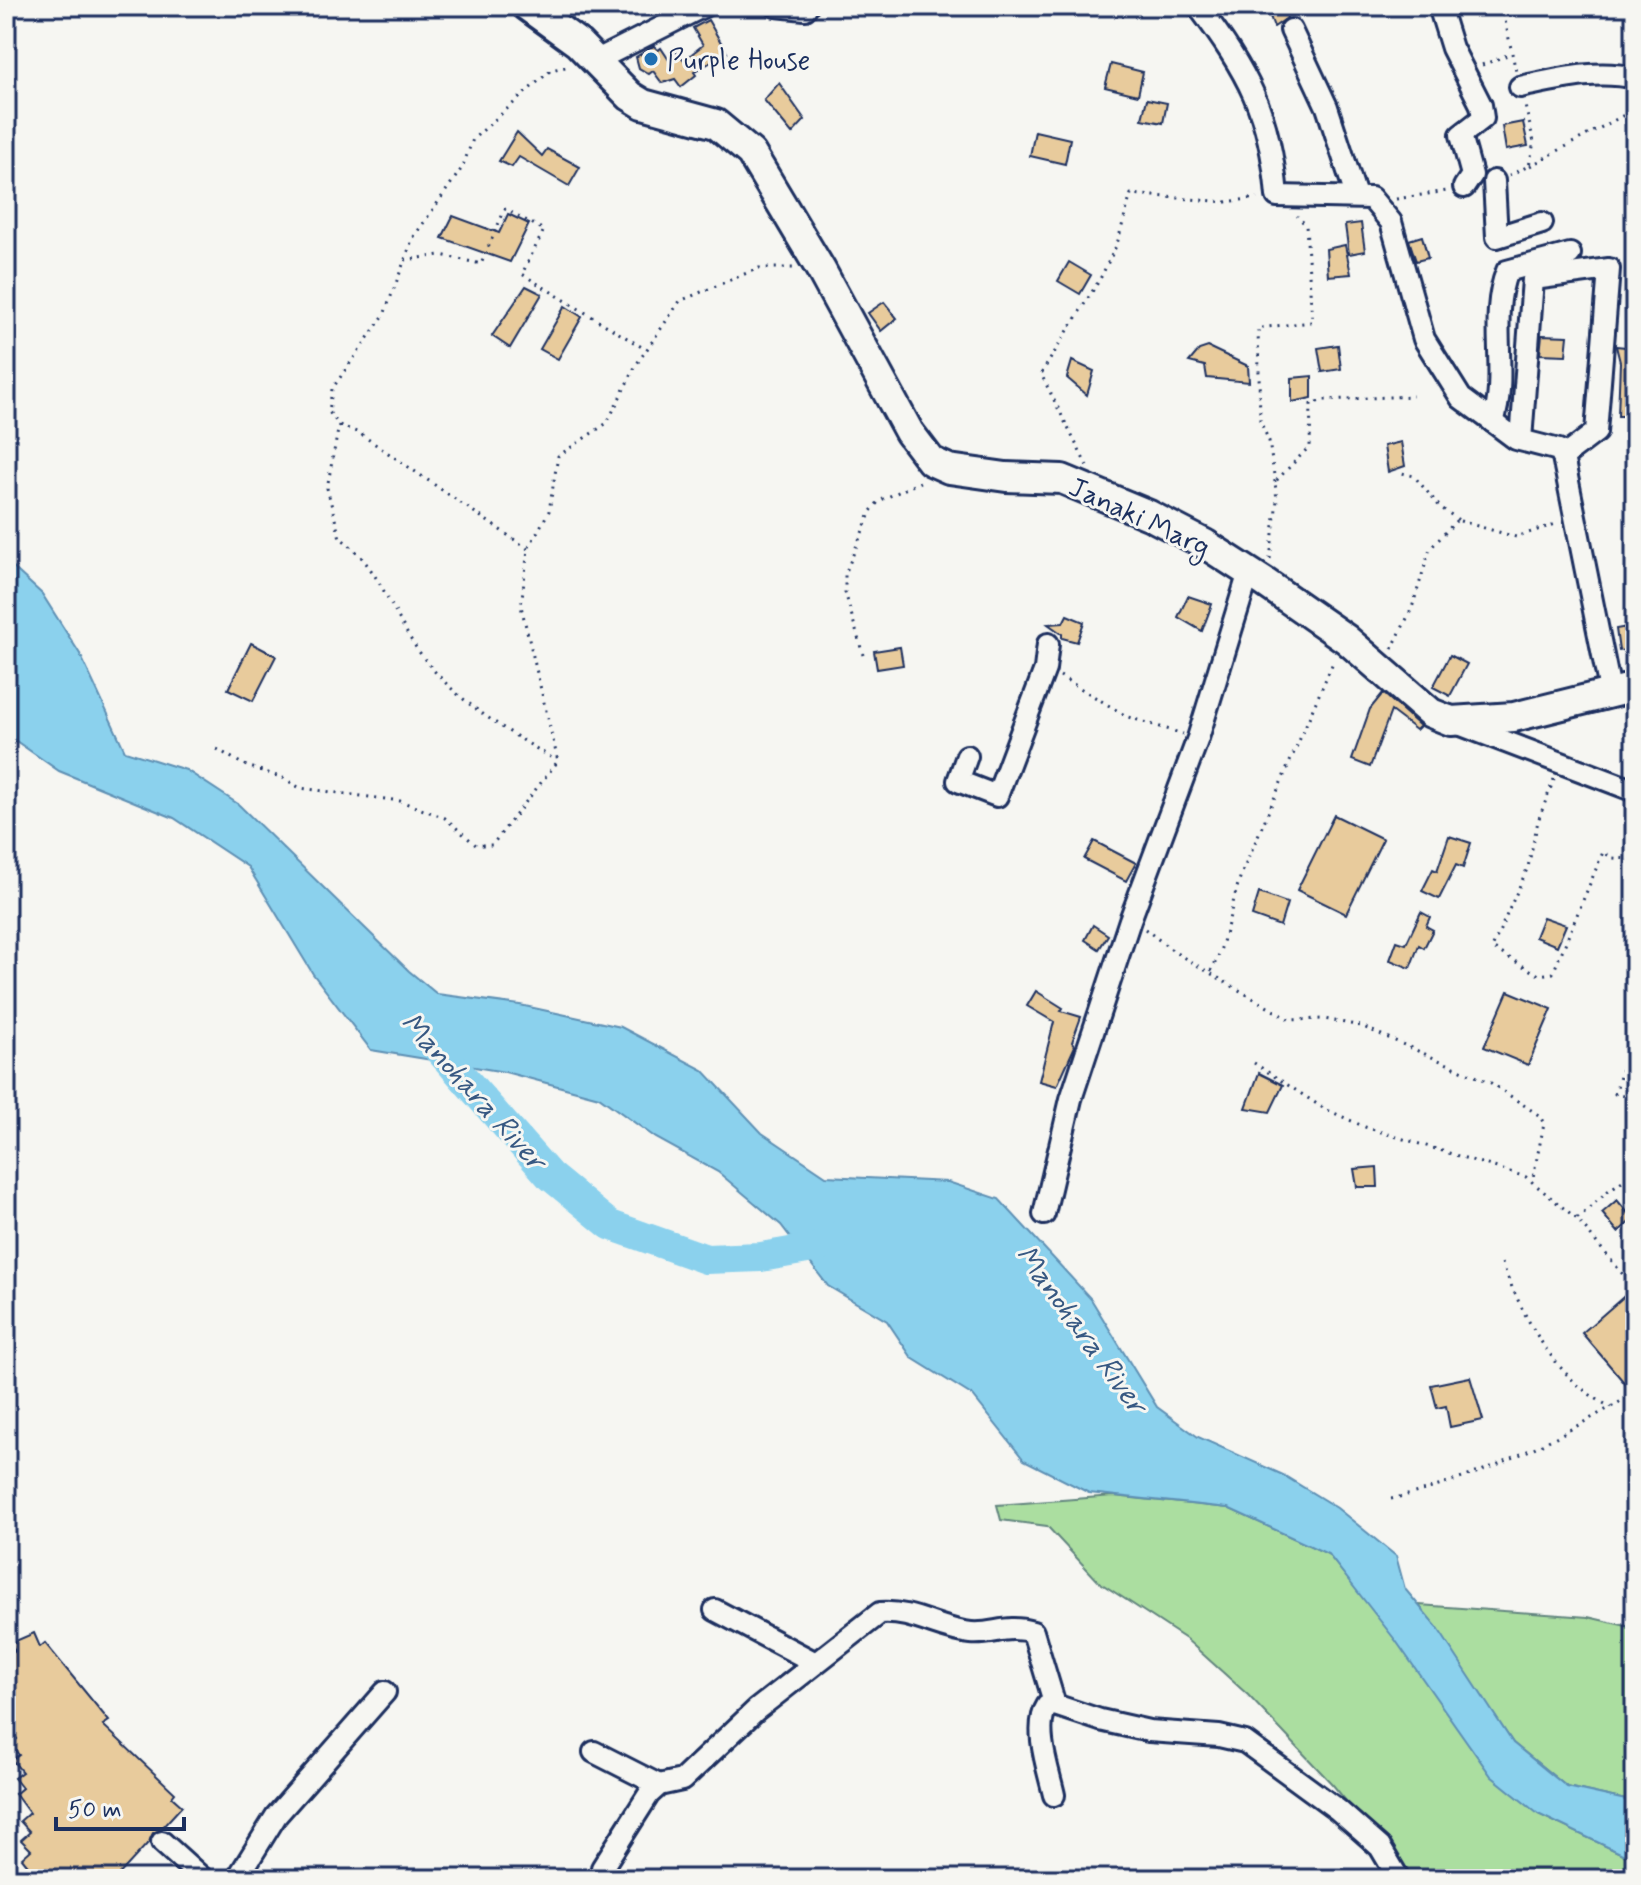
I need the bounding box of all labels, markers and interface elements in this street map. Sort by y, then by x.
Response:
place label: Purple House [667,43,811,80]
marker: Purple House [642,50,660,68]
street label: Janaki Marg [1062,469,1215,569]
water label: Manohara River [391,1005,557,1182]
water label: Manohara River [1006,1237,1157,1425]
scale bar [56,1781,184,1831]
text: 50 m [68,1795,122,1826]

